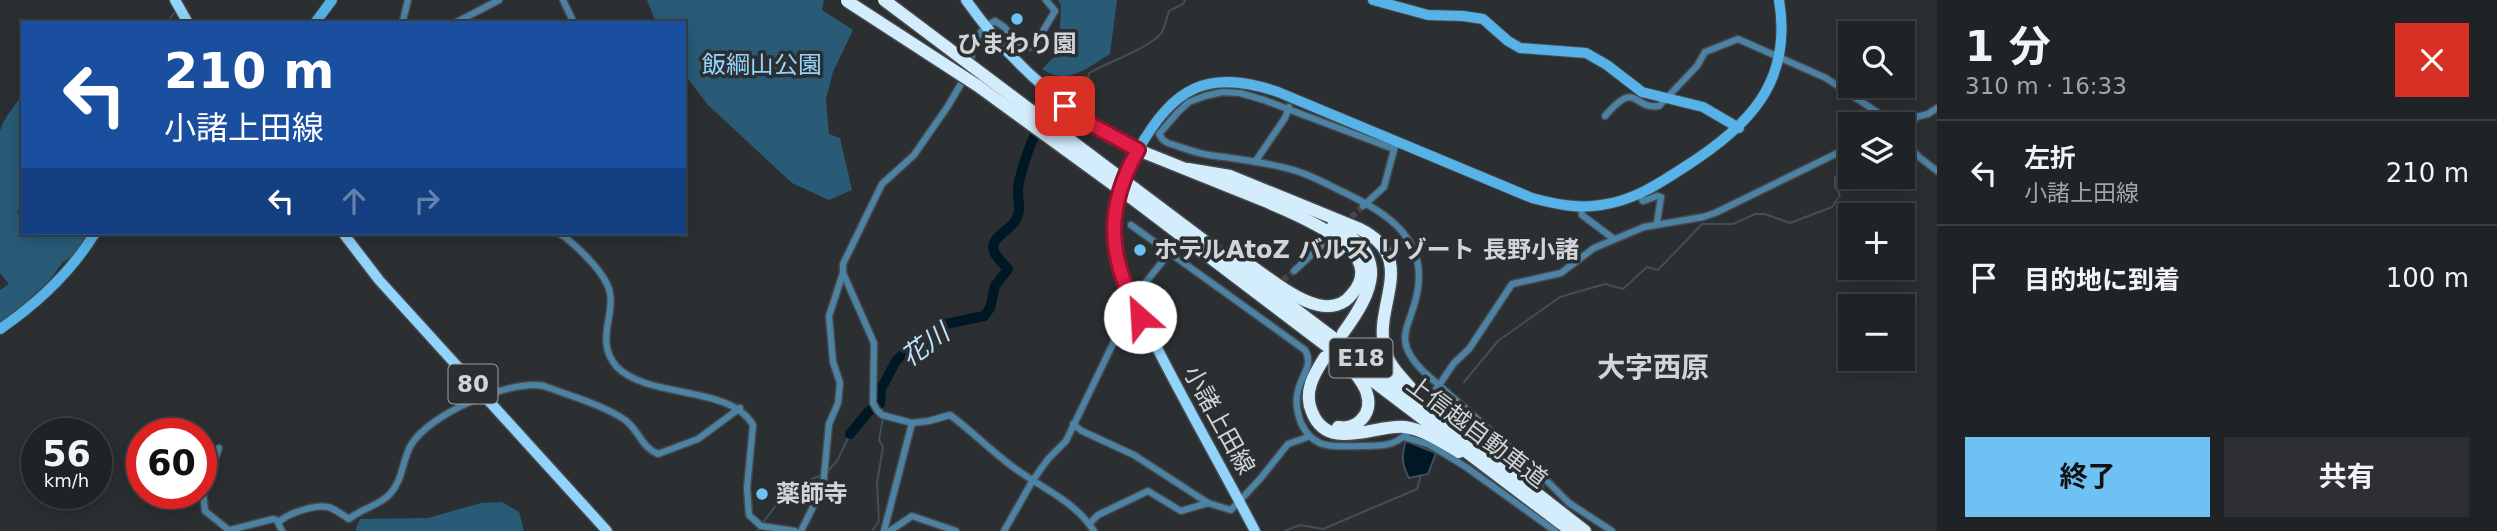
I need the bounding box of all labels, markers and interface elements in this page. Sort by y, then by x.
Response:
marker: ひまわり園 [1009,11,1025,27]
map controls [1838,21,1915,371]
button: search [1838,21,1915,98]
text: 1 分 [1965,22,2051,71]
button: close [2395,23,2469,97]
place label: ひまわり園 [957,30,1077,58]
text: 210 m [164,43,334,100]
icon: left [49,49,140,140]
park label: 飯綱山公園 [702,51,822,79]
text: 310 m · 16:33 [1965,73,2127,99]
pin [1035,76,1095,136]
icon: arrive [1046,87,1084,125]
text: 小諸上田線 [164,109,324,147]
button: layers [1838,112,1915,189]
text: 左折 [2024,143,2076,173]
icon: left [1965,154,2003,192]
text: 210 m [2386,158,2469,188]
text: 小諸上田線 [2024,180,2139,206]
icon: left [262,182,300,220]
icon: ahead [335,182,373,220]
icon: right [408,182,446,220]
button: + [1838,203,1915,280]
place label: ホテルAtoZ バルス リゾート 長野小諸 [1154,236,1579,264]
marker: ホテルAtoZ バルス リゾート 長野小諸 [1132,242,1148,258]
icon: arrive [1965,259,2003,297]
text: 100 m [2386,263,2469,293]
text: 目的地に到着 [2024,265,2180,295]
position arrow [1103,280,1177,354]
button: − [1838,294,1915,371]
water label: 花川 [895,316,957,372]
road number: E18 [1330,338,1392,378]
district label: 大字西原 [1597,351,1709,384]
street label: 小諸上田線 [1178,361,1260,479]
road number: 80 [448,364,498,404]
street label: 上信越自動車道 [1401,370,1553,494]
speed limit sign: 60 [126,418,217,509]
text: 56 [42,434,91,474]
button: 終了 [1965,437,2210,517]
button: 共有 [2224,437,2469,517]
text: km/h [44,470,89,491]
place label: 薬師寺 [776,480,848,508]
marker: 薬師寺 [754,486,770,502]

